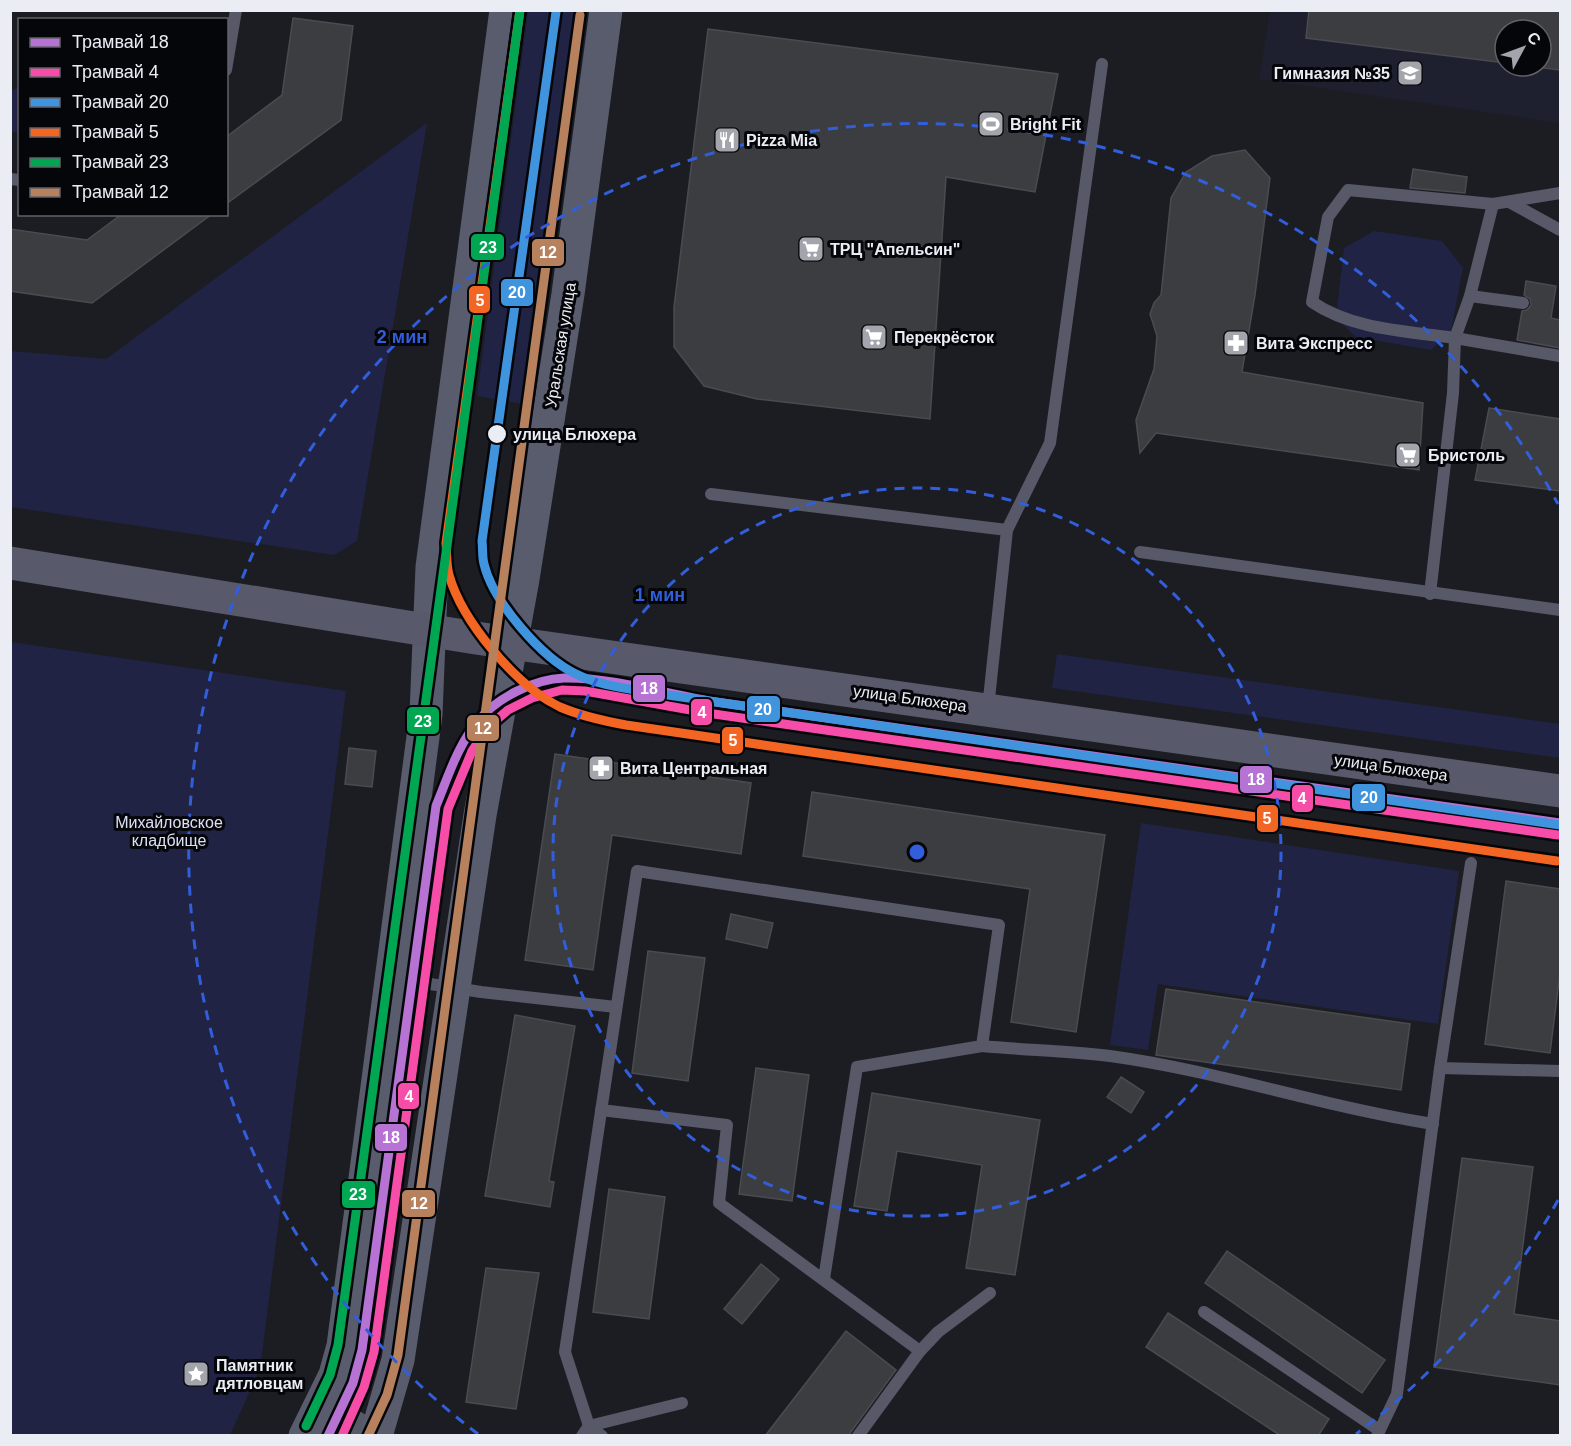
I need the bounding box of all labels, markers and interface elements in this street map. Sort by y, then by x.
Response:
legend [18,18,228,216]
north arrow [1493,18,1553,78]
text: С [1524,29,1544,49]
text: Трамвай 18 [72,32,169,52]
school or university icon: Гимназия №35 [1395,58,1425,88]
text: Трамвай 4 [72,62,159,82]
place label: Гимназия №35 [1274,65,1390,82]
text: Трамвай 20 [72,92,169,112]
sports icon: Bright Fit [976,109,1006,139]
place label: Bright Fit [1010,116,1082,133]
text: Трамвай 5 [72,122,159,142]
restaurant icon: Pizza Mia [712,125,742,155]
place label: Pizza Mia [746,132,817,149]
text: Трамвай 23 [72,152,169,172]
text: Трамвай 12 [72,182,169,202]
line badge: 23 [470,233,505,261]
supermarket icon: ТРЦ "Апельсин" [796,234,826,264]
line badge: 12 [531,238,565,267]
text: 23 [479,239,497,256]
place label: ТРЦ "Апельсин" [830,241,960,258]
text: 12 [539,244,557,261]
line badge: 20 [500,278,534,307]
street label: Уральская улица [542,281,579,409]
text: 20 [508,284,526,301]
line badge: 5 [468,285,491,314]
text: 5 [476,292,485,309]
supermarket icon: Перекрёсток [859,322,889,352]
text: 2 мин [377,327,427,347]
pharmacy icon: Вита Экспресс [1221,328,1251,358]
place label: Перекрёсток [894,329,995,346]
place label: Вита Экспресс [1256,335,1373,352]
marker: улица Блюхера [486,423,508,445]
place label: улица Блюхера [513,426,636,443]
supermarket icon: Бристоль [1393,440,1423,470]
place label: Бристоль [1428,447,1505,464]
text: 1 мин [635,585,685,605]
line badge: 18 [632,674,666,703]
text: 18 [640,680,658,697]
street label: улица Блюхера [852,682,968,715]
line badge: 20 [746,695,781,723]
line badge: 4 [690,698,713,726]
text: 20 [754,701,772,718]
text: 4 [698,704,707,721]
line badge: 23 [406,706,440,735]
text: 23 [414,713,432,730]
line badge: 12 [466,714,500,742]
text: 12 [474,720,492,737]
line badge: 5 [721,726,744,755]
text: 5 [729,732,738,749]
street label: улица Блюхера [1333,751,1449,784]
pharmacy icon: Вита Центральная [586,753,616,783]
place label: Вита Центральная [620,760,767,777]
line badge: 18 [1239,765,1273,794]
text: 18 [1247,771,1265,788]
line badge: 20 [1351,783,1386,812]
line badge: 4 [1291,784,1314,813]
text: 20 [1360,789,1378,806]
text: 4 [1298,790,1307,807]
line badge: 5 [1256,804,1279,833]
text: 5 [1263,810,1272,827]
park label: Михайловское кладбище [115,814,223,849]
centre of rings [907,842,927,862]
line badge: 4 [397,1082,420,1110]
text: 4 [405,1088,414,1105]
line badge: 18 [374,1123,408,1152]
text: 18 [382,1129,400,1146]
line badge: 23 [341,1180,376,1209]
text: 23 [349,1186,367,1203]
line badge: 12 [401,1189,436,1218]
text: 12 [410,1195,428,1212]
place label: Памятник дятловцам [216,1357,303,1392]
place icon: Памятник дятловцам [181,1359,211,1389]

